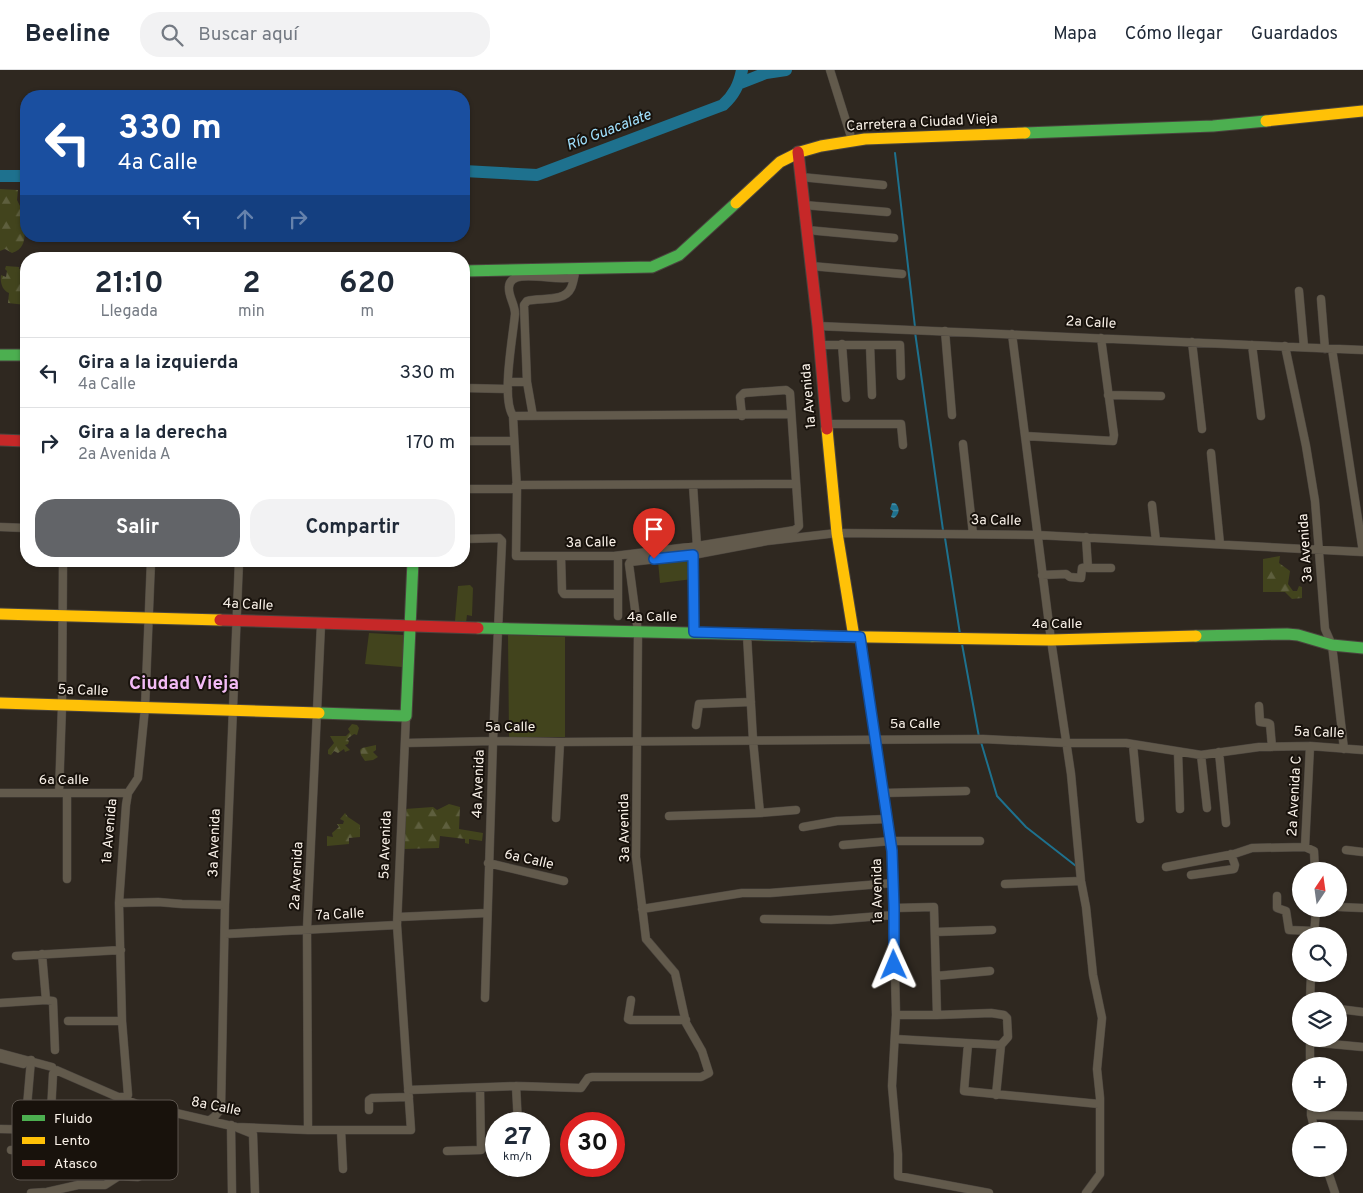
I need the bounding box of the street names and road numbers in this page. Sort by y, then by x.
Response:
street label: Carretera a Ciudad Vieja [846,111,998,135]
street label: 2a Calle [1065,313,1117,333]
street label: 1a Avenida [798,363,820,429]
street label: 3a Calle [971,512,1021,530]
street label: 3a Avenida [1295,513,1317,583]
street label: 3a Calle [566,534,616,552]
street label: 4a Calle [222,595,274,615]
street label: 4a Calle [627,609,677,626]
street label: 4a Calle [1032,616,1082,633]
street label: 5a Calle [57,682,109,700]
street label: 5a Calle [890,716,940,733]
street label: 5a Calle [485,719,535,736]
street label: 5a Calle [1293,724,1345,742]
street label: 4a Avenida [469,749,489,819]
street label: 2a Avenida C [1284,755,1306,837]
street label: 6a Calle [39,772,89,789]
street label: 3a Avenida [616,793,634,863]
street label: 1a Avenida [99,798,121,864]
street label: 3a Avenida [205,808,225,878]
street label: 5a Avenida [376,810,396,880]
street label: 2a Avenida [287,841,307,911]
street label: 6a Calle [503,846,555,874]
street label: 1a Avenida [869,858,887,924]
street label: 7a Calle [315,905,365,925]
street label: 8a Calle [190,1094,242,1120]

